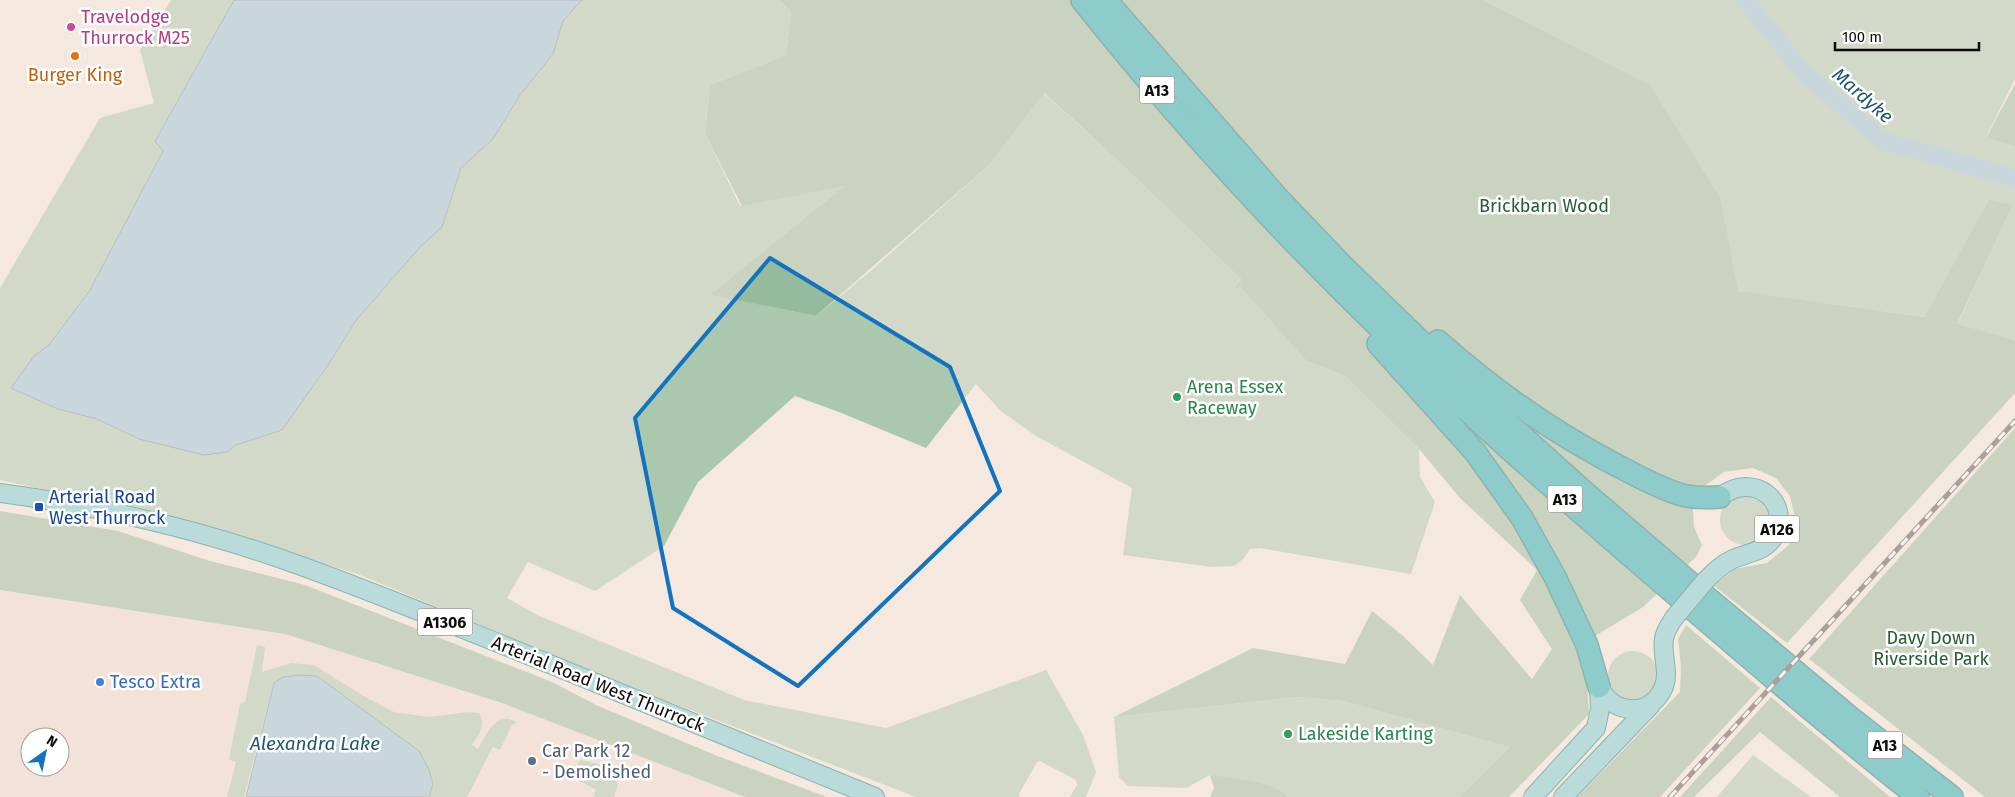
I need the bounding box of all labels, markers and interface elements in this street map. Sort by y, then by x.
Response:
place label: Travelodge Thurrock M25 [81,6,190,49]
scale bar [1835,20,1979,52]
marker: Travelodge Thurrock M25 [65,21,77,33]
text: 100 m [1842,28,1882,46]
marker: Burger King [69,50,81,62]
water label: Mardyke [1828,63,1898,128]
place label: Burger King [28,64,123,86]
road number: A13 [1140,76,1174,104]
park label: Brickbarn Wood [1479,195,1609,217]
place label: Arena Essex Raceway [1187,376,1283,419]
marker: Arena Essex Raceway [1171,391,1183,403]
place label: Arterial Road West Thurrock [49,486,166,529]
road number: A13 [1548,486,1582,512]
marker: Arterial Road West Thurrock [33,501,45,513]
road number: A126 [1754,516,1800,542]
road number: A1306 [418,608,472,636]
park label: Davy Down Riverside Park [1873,627,1990,670]
street label: Arterial Road West Thurrock [488,631,708,737]
place label: Tesco Extra [110,671,201,693]
marker: Tesco Extra [94,676,106,688]
place label: Lakeside Karting [1298,723,1434,745]
north arrow [20,727,70,777]
marker: Lakeside Karting [1282,728,1294,740]
text: N [43,732,60,751]
water label: Alexandra Lake [249,732,380,755]
road number: A13 [1868,732,1902,758]
place label: Car Park 12 - Demolished [542,740,651,783]
marker: Car Park 12 - Demolished [526,755,538,767]

